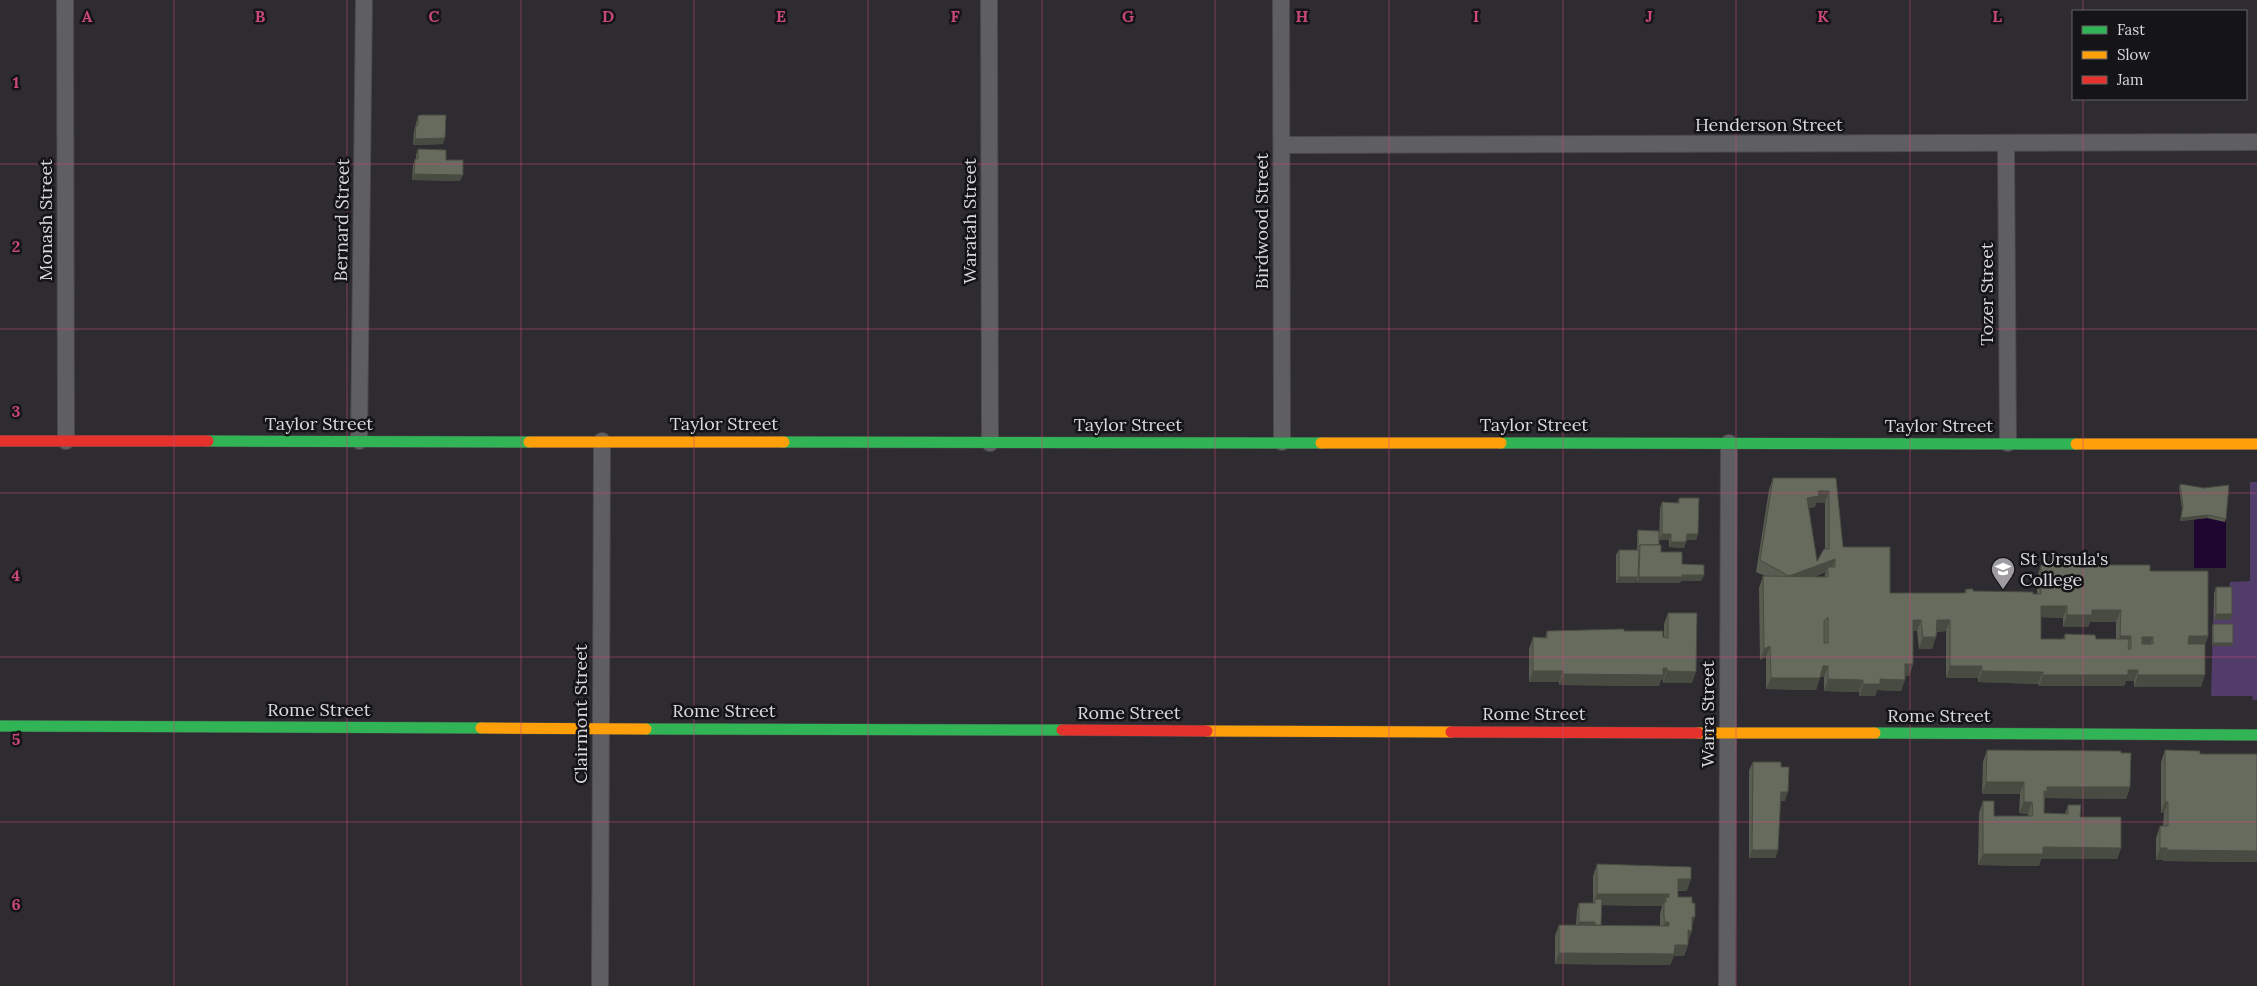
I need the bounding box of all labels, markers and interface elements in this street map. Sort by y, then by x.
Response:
text: A [82,6,93,26]
text: B [255,6,266,26]
text: C [428,6,440,26]
text: D [602,6,614,26]
text: E [776,6,786,26]
text: F [950,6,960,26]
text: G [1122,6,1134,26]
text: H [1296,6,1309,26]
text: I [1473,6,1479,26]
text: J [1645,6,1653,26]
text: K [1817,6,1829,26]
text: L [1992,6,2002,26]
legend [2072,10,2247,100]
text: Fast [2117,20,2145,39]
text: Slow [2117,45,2150,64]
text: Jam [2116,70,2144,89]
text: 1 [13,72,19,92]
street label: Henderson Street [1695,113,1843,136]
street label: Birdwood Street [1250,153,1273,289]
street label: Bernard Street [329,158,354,282]
street label: Waratah Street [958,158,981,284]
street label: Monash Street [34,159,57,281]
text: 2 [12,236,20,256]
street label: Tozer Street [1975,242,1998,346]
text: 3 [12,401,21,421]
street label: Taylor Street [265,412,373,435]
street label: Taylor Street [670,412,778,435]
street label: Taylor Street [1074,413,1182,436]
street label: Taylor Street [1480,413,1588,436]
street label: Taylor Street [1885,414,1993,437]
place label: St Ursula's College [2020,547,2108,591]
school or university icon: St Ursula's College [1990,556,2016,590]
text: 4 [12,565,21,585]
street label: Clairmont Street [569,644,592,784]
street label: Warra Street [1696,660,1719,768]
street label: Rome Street [267,698,371,721]
street label: Rome Street [672,699,776,722]
street label: Rome Street [1077,701,1181,724]
street label: Rome Street [1482,702,1586,725]
street label: Rome Street [1887,704,1991,727]
text: 5 [12,729,21,749]
text: 6 [11,894,21,914]

